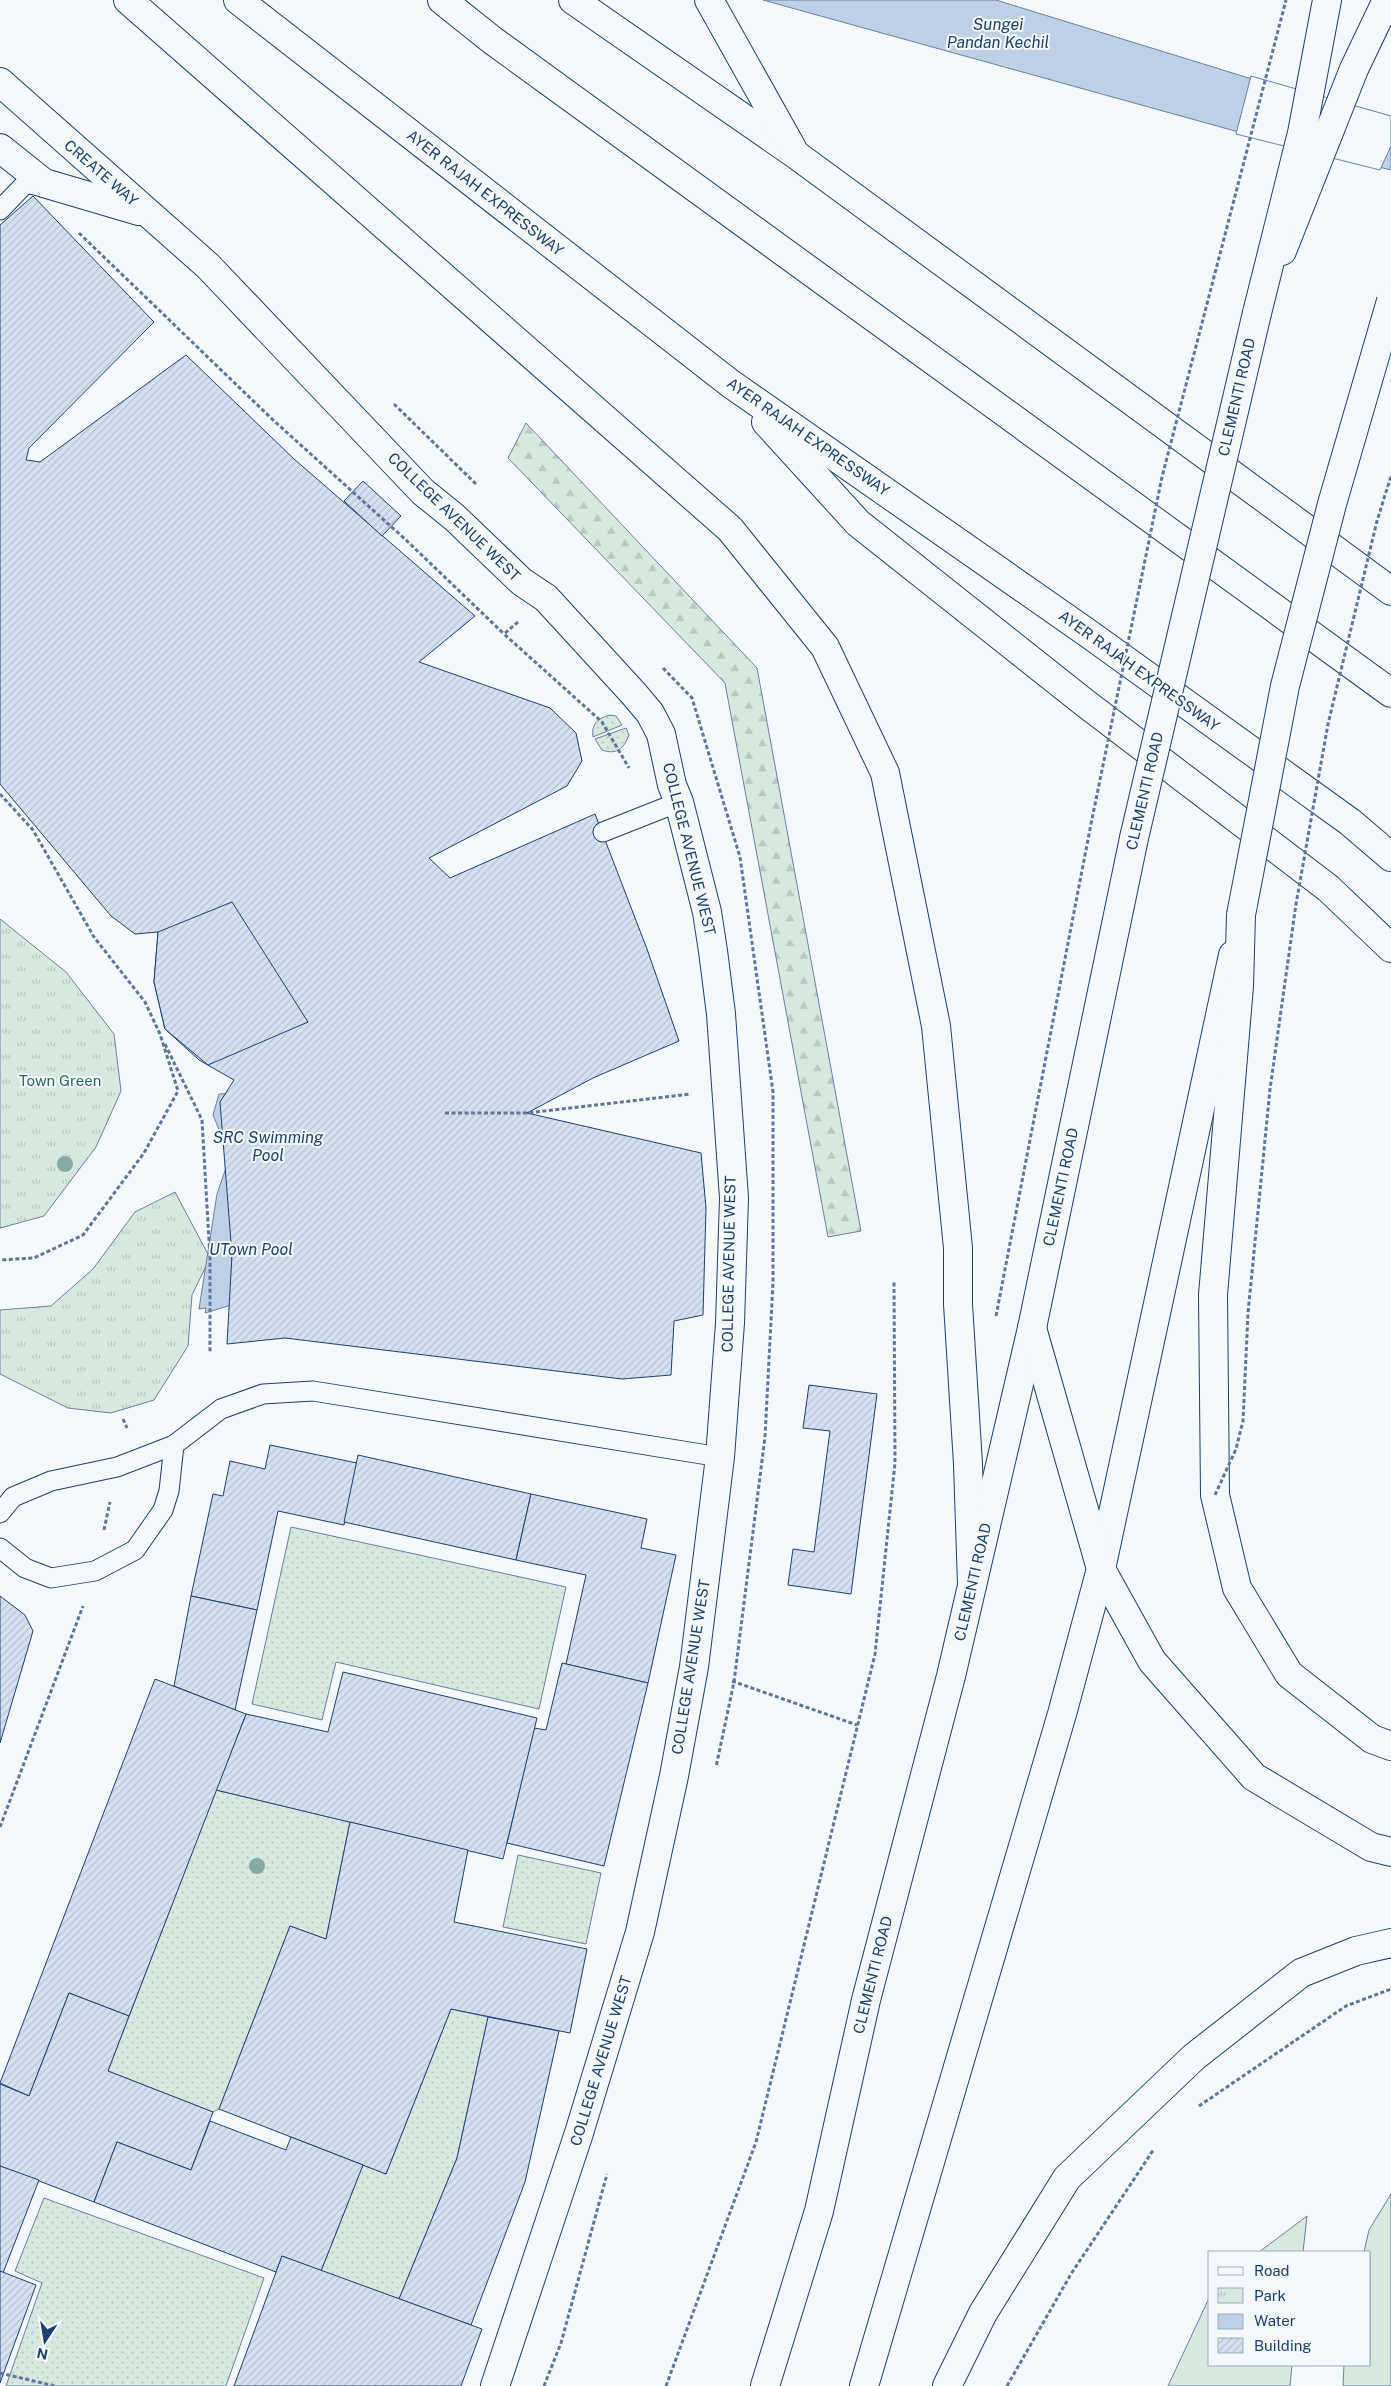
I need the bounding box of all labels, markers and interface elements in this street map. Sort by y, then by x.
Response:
water label: Sungei Pandan Kechil [947,15,1049,52]
street label: AYER RAJAH EXPRESSWAY [404,126,567,259]
street label: CREATE WAY [61,136,142,209]
street label: CLEMENTI ROAD [1215,336,1258,458]
street label: AYER RAJAH EXPRESSWAY [724,374,893,499]
street label: COLLEGE AVENUE WEST [385,449,524,584]
street label: AYER RAJAH EXPRESSWAY [1056,607,1223,734]
street label: CLEMENTI ROAD [1123,730,1166,852]
street label: COLLEGE AVENUE WEST [660,761,719,937]
park label: Town Green [19,1072,101,1089]
street label: CLEMENTI ROAD [1040,1126,1081,1248]
water label: SRC Swimming Pool [213,1128,324,1165]
street label: COLLEGE AVENUE WEST [718,1175,739,1353]
water label: UTown Pool [209,1240,293,1259]
street label: CLEMENTI ROAD [951,1521,994,1643]
street label: COLLEGE AVENUE WEST [668,1578,713,1756]
street label: CLEMENTI ROAD [850,1914,895,2036]
street label: COLLEGE AVENUE WEST [567,1974,635,2148]
legend [1208,2251,1371,2366]
text: Road [1254,2262,1290,2279]
text: Park [1254,2287,1286,2304]
text: Water [1254,2312,1296,2329]
north arrow [20,2316,70,2366]
text: Building [1254,2337,1312,2354]
text: N [35,2345,49,2363]

